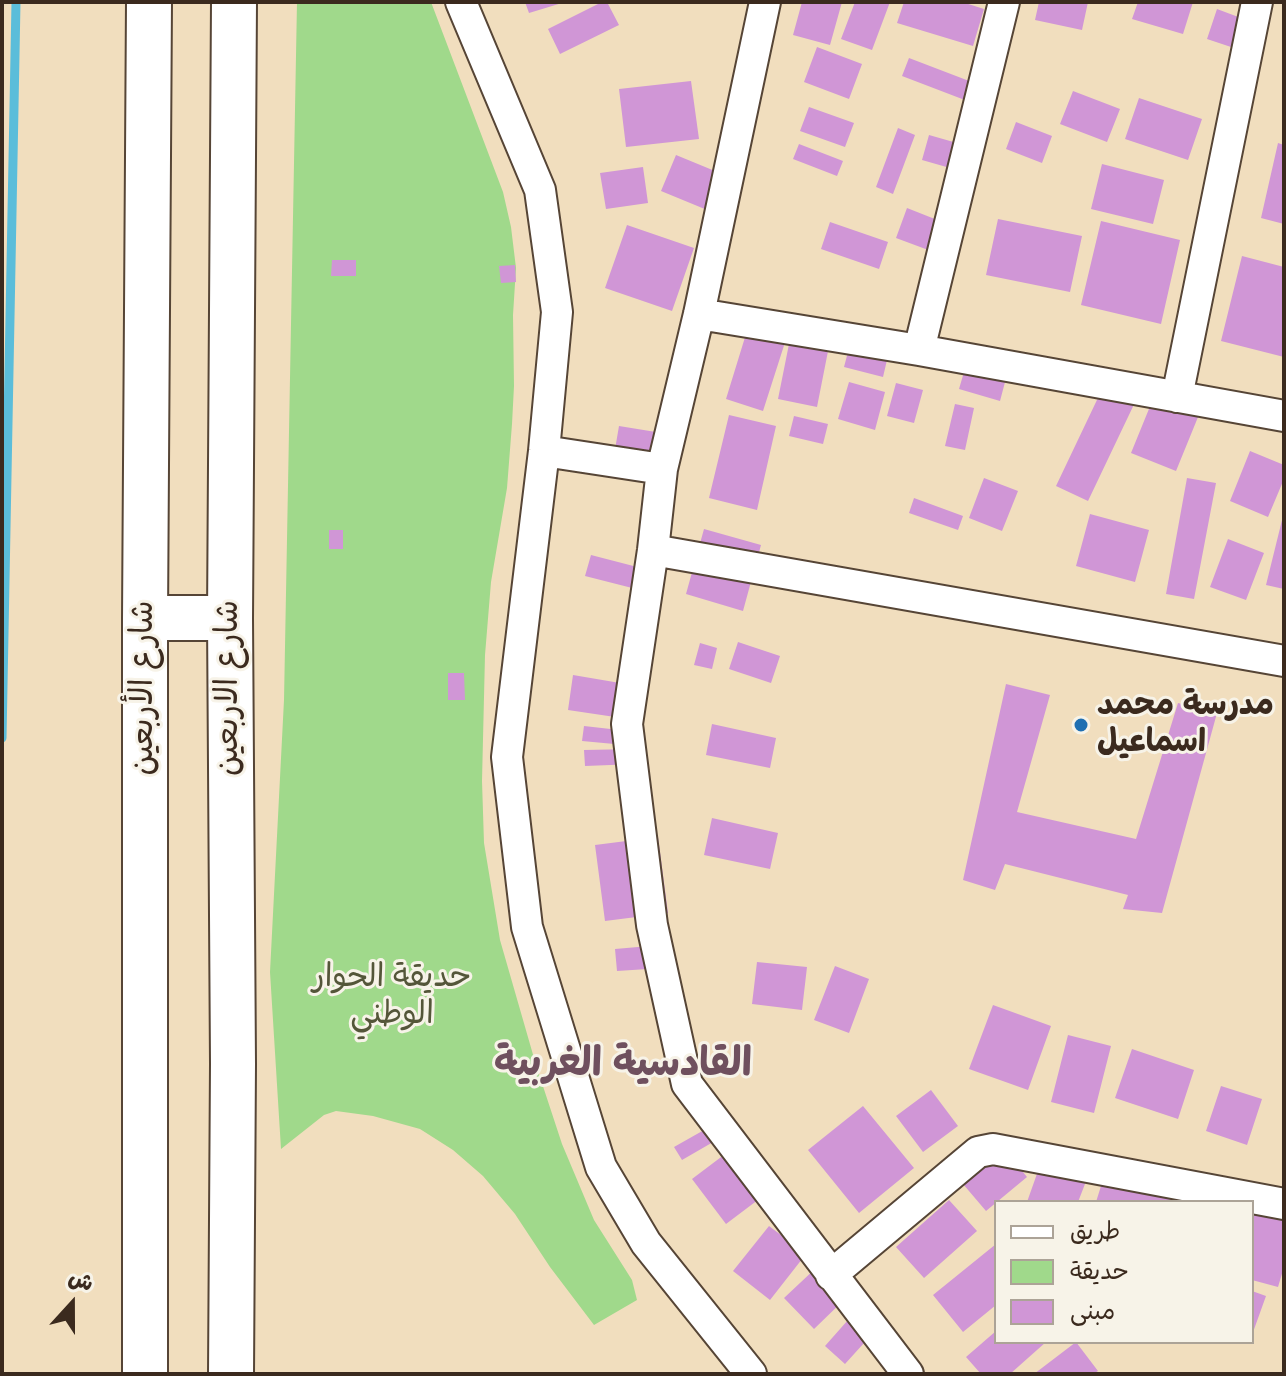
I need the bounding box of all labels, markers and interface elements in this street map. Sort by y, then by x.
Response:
street label: شارع الأربعين [126,600,164,776]
street label: شارع الاربعين [211,600,249,776]
place label: مدرسة محمد اسماعيل [1097,688,1274,763]
marker: مدرسة محمد اسماعيل [1072,716,1090,734]
park label: حديقة الحوار الوطني [312,960,472,1035]
district label: القادسية الغربية [494,1043,752,1091]
legend [994,1200,1254,1344]
text: طريق [1070,1217,1120,1248]
text: حديقة [1070,1257,1129,1288]
north arrow [32,1264,112,1344]
text: ش [64,1264,97,1299]
text: مبنى [1070,1297,1115,1328]

